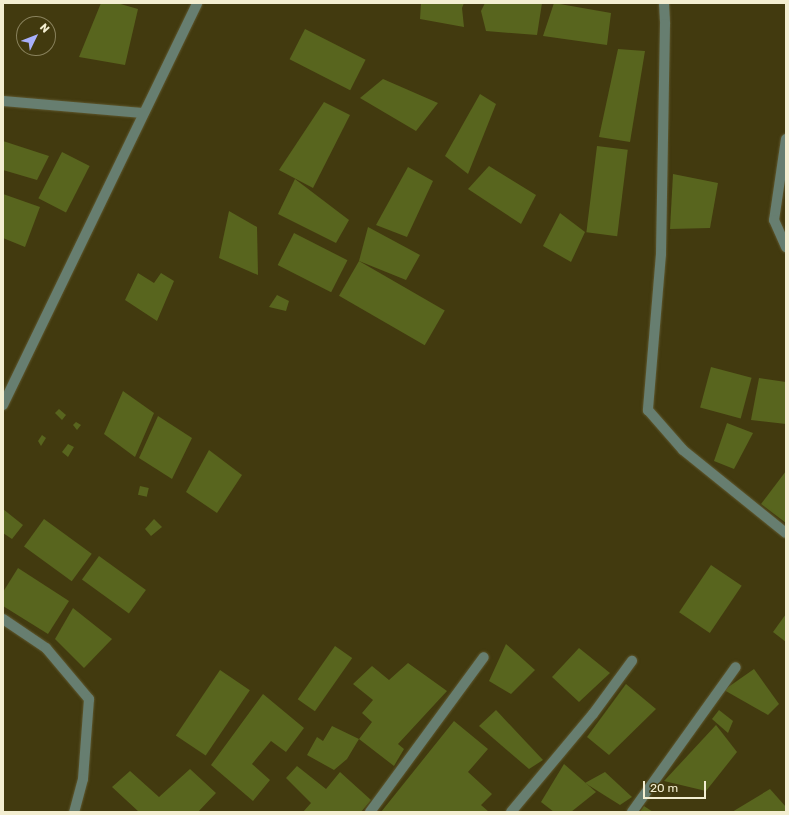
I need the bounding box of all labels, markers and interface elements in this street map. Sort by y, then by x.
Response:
north arrow [16,16,56,56]
text: N [37,21,52,35]
scale bar [645,773,708,799]
text: 20 m [650,781,678,795]

